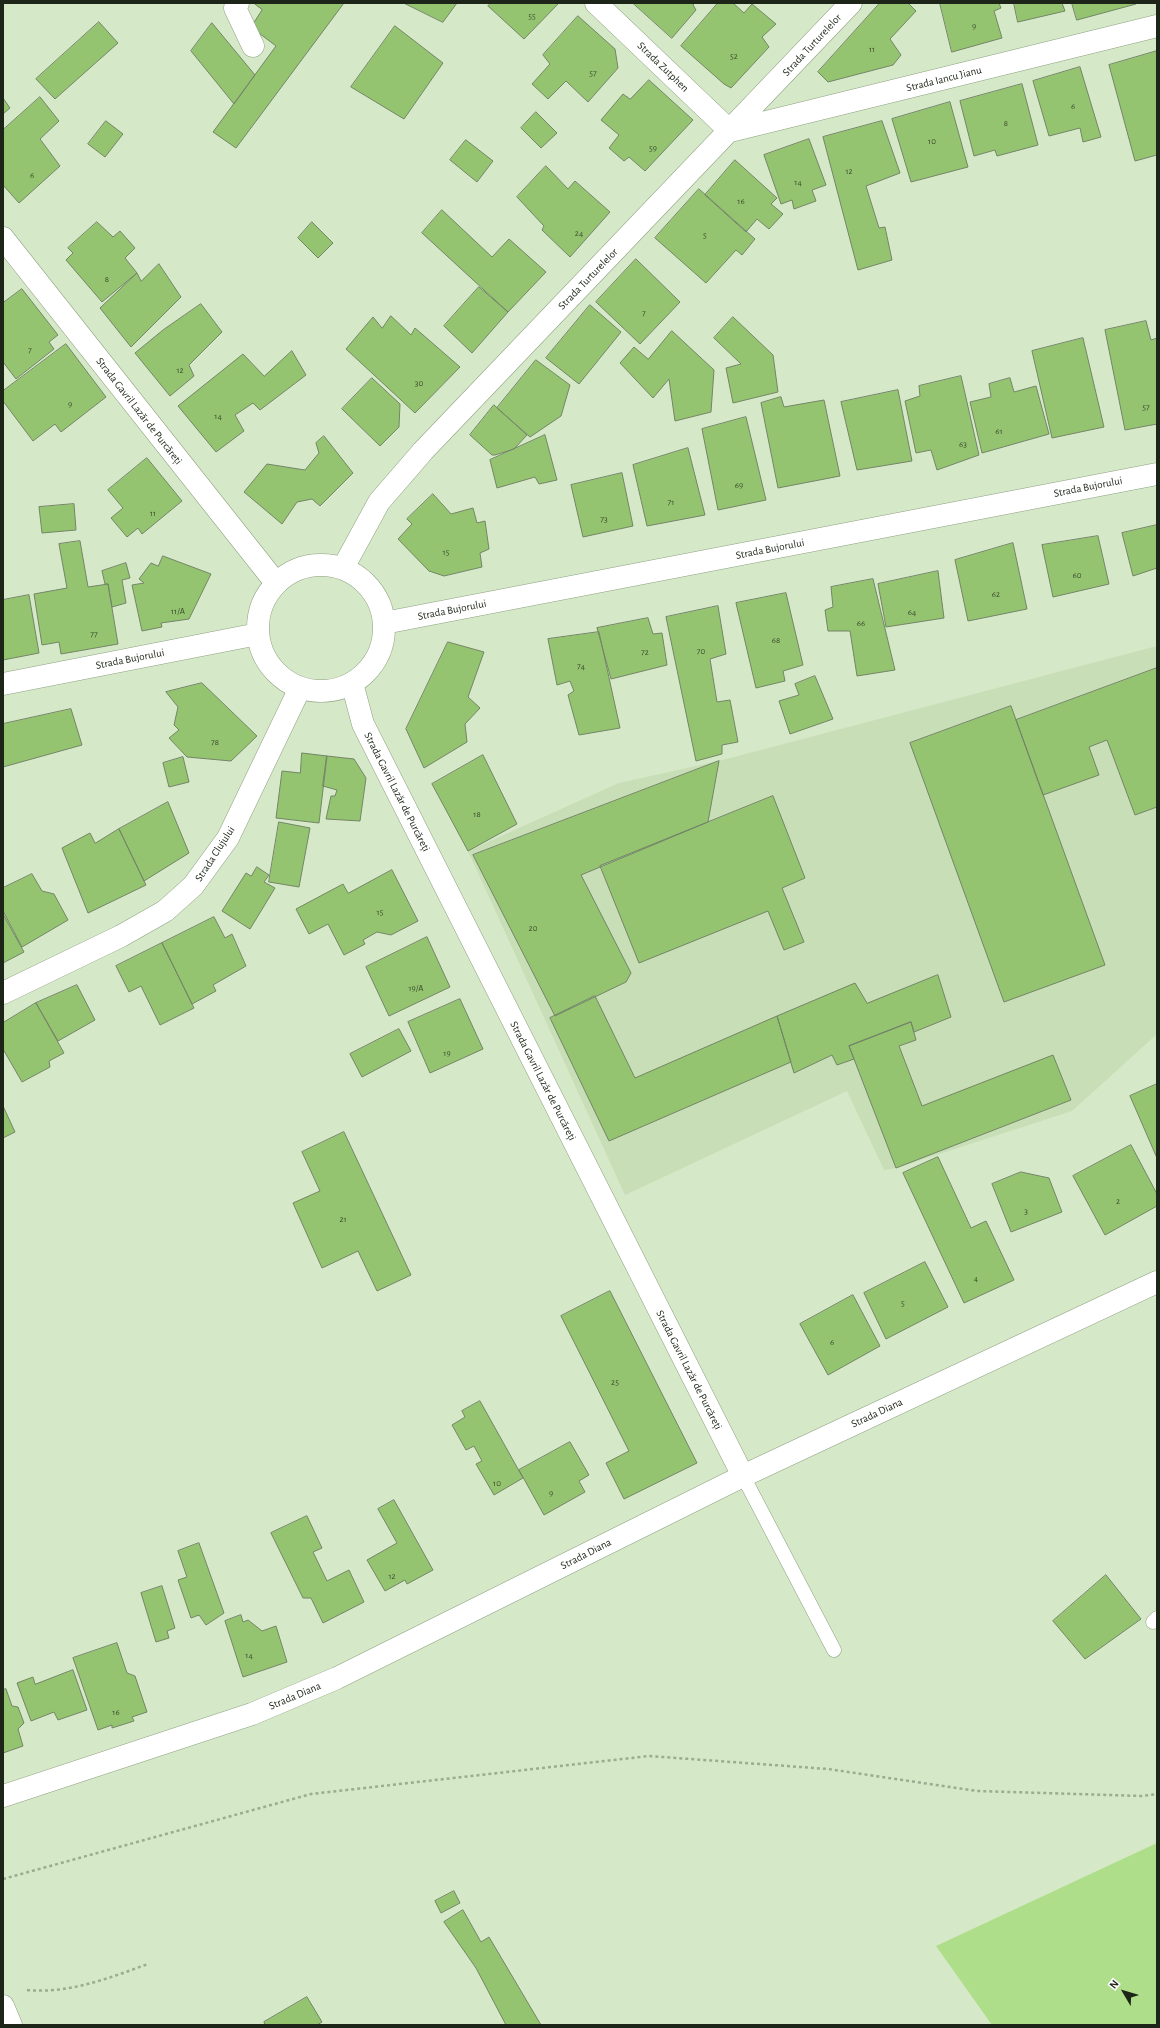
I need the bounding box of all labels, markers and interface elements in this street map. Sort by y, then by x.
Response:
house number: 55 [528,11,536,21]
street label: Strada Turturelelor [780,11,844,79]
house number: 9 [972,21,976,31]
street label: Strada Zutphen [634,39,692,95]
house number: 11 [869,44,875,54]
house number: 52 [730,51,738,61]
street label: Strada Iancu Jianu [905,63,983,95]
house number: 57 [589,68,597,78]
house number: 6 [1071,101,1075,111]
house number: 8 [1004,118,1008,128]
house number: 10 [928,136,936,146]
house number: 59 [649,143,657,153]
house number: 12 [845,166,853,176]
house number: 6 [30,170,34,180]
house number: 14 [794,177,802,187]
house number: 16 [737,196,745,206]
house number: 24 [575,228,583,238]
house number: 5 [703,230,707,240]
street label: Strada Turturelelor [555,245,621,313]
house number: 8 [105,274,109,284]
house number: 7 [642,308,646,318]
house number: 7 [28,345,32,355]
street label: Strada Gavril Lazăr de Purcăreți [93,355,185,467]
house number: 12 [176,365,184,375]
house number: 30 [415,378,423,388]
house number: 9 [68,399,72,409]
house number: 57 [1142,402,1150,412]
house number: 14 [214,411,222,421]
house number: 61 [995,426,1003,436]
house number: 63 [959,439,967,449]
street label: Strada Bujorului [1053,474,1123,500]
house number: 69 [735,480,743,490]
house number: 71 [668,497,674,507]
house number: 11 [150,508,156,518]
house number: 73 [600,514,608,524]
street label: Strada Bujorului [735,536,805,562]
house number: 15 [443,547,449,557]
house number: 60 [1073,570,1081,580]
house number: 62 [992,589,1000,599]
street label: Strada Bujorului [417,597,487,623]
house number: 11/A [171,606,185,616]
house number: 64 [908,607,916,617]
house number: 66 [857,618,865,628]
house number: 77 [90,629,98,639]
house number: 68 [772,635,780,645]
street label: Strada Bujorului [95,646,165,672]
house number: 70 [697,646,705,656]
house number: 72 [641,647,649,657]
house number: 74 [577,661,585,671]
street label: Strada Gavril Lazăr de Purcăreți [361,730,433,854]
house number: 78 [211,737,219,747]
house number: 18 [473,809,481,819]
street label: Strada Clujului [192,824,238,884]
house number: 15 [377,907,383,917]
house number: 20 [529,923,537,933]
house number: 19/A [408,983,424,993]
street label: Strada Gavril Lazăr de Purcăreți [507,1019,579,1143]
house number: 19 [443,1048,451,1058]
house number: 2 [1116,1196,1120,1206]
house number: 3 [1024,1206,1028,1216]
house number: 21 [339,1214,347,1224]
house number: 4 [974,1273,978,1283]
house number: 5 [901,1298,905,1308]
street label: Strada Gavril Lazăr de Purcăreți [653,1308,725,1432]
house number: 6 [830,1337,834,1347]
house number: 25 [611,1377,619,1387]
street label: Strada Diana [849,1395,905,1431]
house number: 10 [493,1478,501,1488]
house number: 9 [549,1488,553,1498]
street label: Strada Diana [558,1536,614,1572]
house number: 12 [388,1571,396,1581]
house number: 14 [245,1650,253,1660]
street label: Strada Diana [267,1679,323,1713]
house number: 16 [112,1707,120,1717]
north arrow [1104,1972,1144,2012]
text: N [1107,1978,1121,1991]

